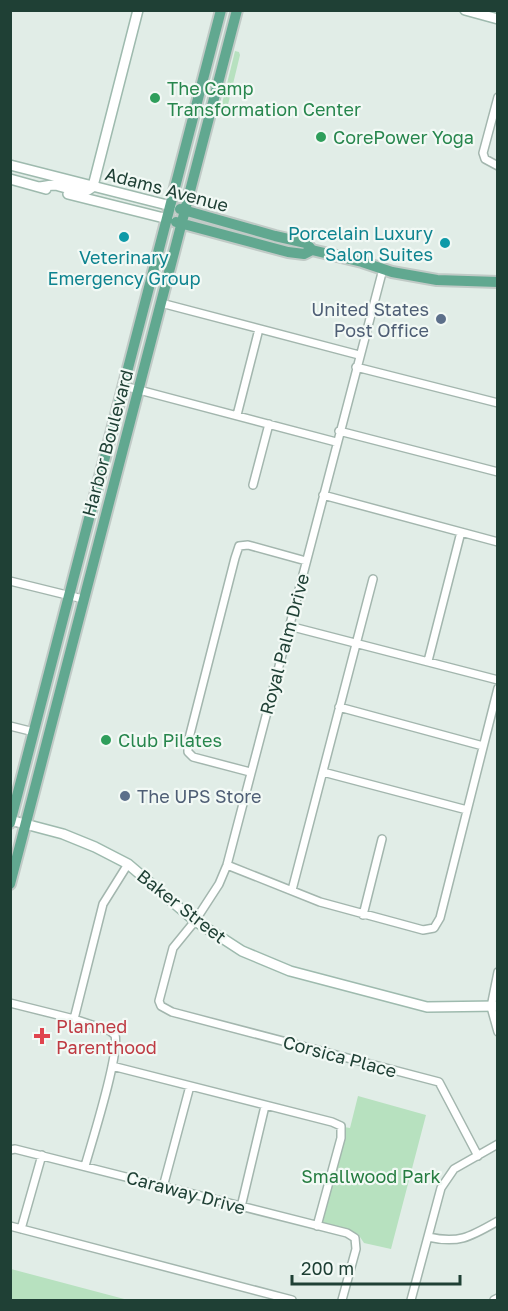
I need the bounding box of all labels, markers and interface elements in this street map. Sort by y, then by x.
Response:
place label: The Camp Transformation Center [167,77,361,120]
marker: The Camp Transformation Center [148,91,162,105]
place label: CorePower Yoga [333,126,474,148]
marker: CorePower Yoga [314,130,328,144]
street label: Adams Avenue [103,162,231,216]
place label: Porcelain Luxury Salon Suites [288,222,433,265]
marker: Veterinary Emergency Group [117,230,131,244]
marker: Porcelain Luxury Salon Suites [438,236,452,250]
place label: Veterinary Emergency Group [47,246,201,289]
place label: United States Post Office [311,298,429,341]
marker: United States Post Office [434,312,448,326]
street label: Harbor Boulevard [77,367,137,519]
street label: Royal Palm Drive [255,571,313,717]
place label: Club Pilates [118,729,222,751]
marker: Club Pilates [99,733,113,747]
place label: The UPS Store [137,785,262,807]
marker: The UPS Store [118,789,132,803]
street label: Baker Street [133,864,231,948]
place label: Planned Parenthood [56,1015,157,1058]
marker: Planned Parenthood [33,1027,51,1045]
street label: Corsica Place [281,1030,399,1082]
park label: Smallwood Park [301,1165,441,1187]
street label: Caraway Drive [124,1166,248,1218]
scale bar [292,1248,460,1286]
text: 200 m [301,1257,354,1279]

